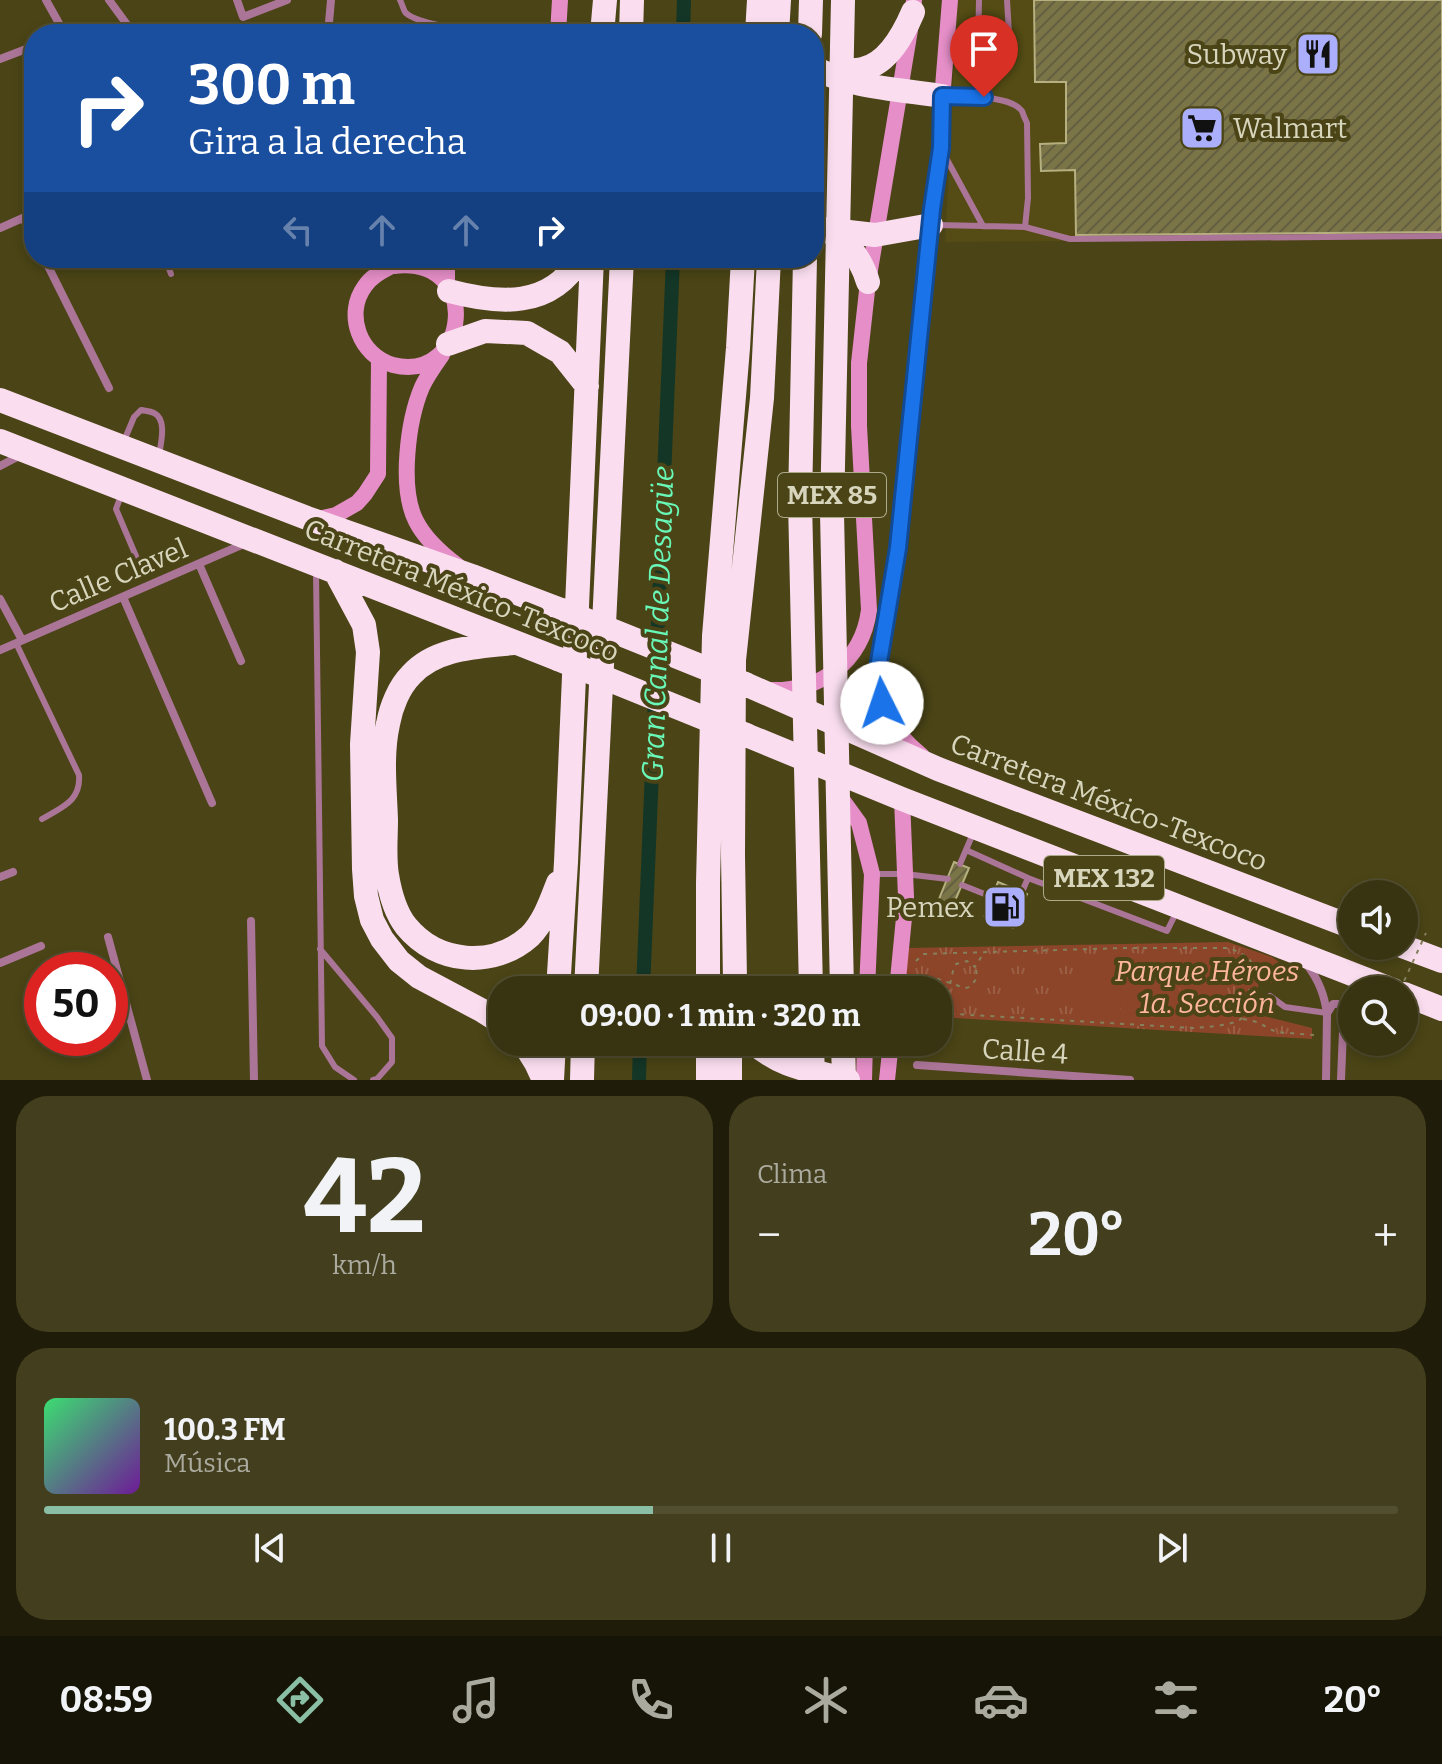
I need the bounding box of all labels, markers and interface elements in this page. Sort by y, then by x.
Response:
pin [950,15,1018,97]
icon: arrive [962,27,1006,71]
restaurant icon: Subway [1294,30,1342,78]
place label: Subway [1186,38,1287,71]
text: 300 m [188,52,355,119]
icon: right [56,56,160,160]
supermarket icon: Walmart [1178,104,1226,152]
place label: Walmart [1233,112,1347,145]
text: Gira a la derecha [188,120,466,164]
icon: left [276,208,320,252]
icon: ahead [360,208,404,252]
icon: ahead [444,208,488,252]
icon: right [528,208,572,252]
water label: Gran Canal de Desagüe [634,465,682,783]
road number: MEX 85 [778,473,886,517]
street label: Carretera México-Texcoco [300,512,624,669]
street label: Calle Clavel [44,532,192,619]
position arrow [840,661,924,745]
street label: Carretera México-Texcoco [946,727,1272,878]
road number: MEX 132 [1044,856,1164,900]
map controls [1338,880,1418,1056]
button: sound [1338,880,1418,960]
fuel station icon: Pemex [981,883,1029,931]
place label: Pemex [886,891,974,924]
speed limit sign: 50 [24,952,128,1056]
park label: Parque Héroes 1a. Sección [1115,955,1299,1020]
button: search [1338,976,1418,1056]
text: 09:00 · 1 min · 320 m [580,998,860,1034]
street label: Calle 4 [981,1032,1069,1071]
text: 42 [304,1135,425,1260]
text: Clima [757,1159,827,1190]
text: 20° [1028,1199,1126,1271]
text: − [757,1209,781,1262]
text: + [1373,1209,1398,1262]
text: km/h [332,1250,397,1281]
text: 100.3 FM [164,1412,286,1448]
text: Música [164,1448,251,1479]
icon: previous [248,1526,292,1570]
icon: pause [699,1526,743,1570]
icon: next [1150,1526,1194,1570]
icon: directions [272,1672,328,1728]
icon: music [448,1672,504,1728]
icon: phone [623,1672,679,1728]
icon: climate [798,1672,854,1728]
icon: car [973,1672,1029,1728]
icon: filters [1148,1672,1204,1728]
text: 08:59 [60,1678,153,1722]
text: 20° [1324,1678,1382,1722]

